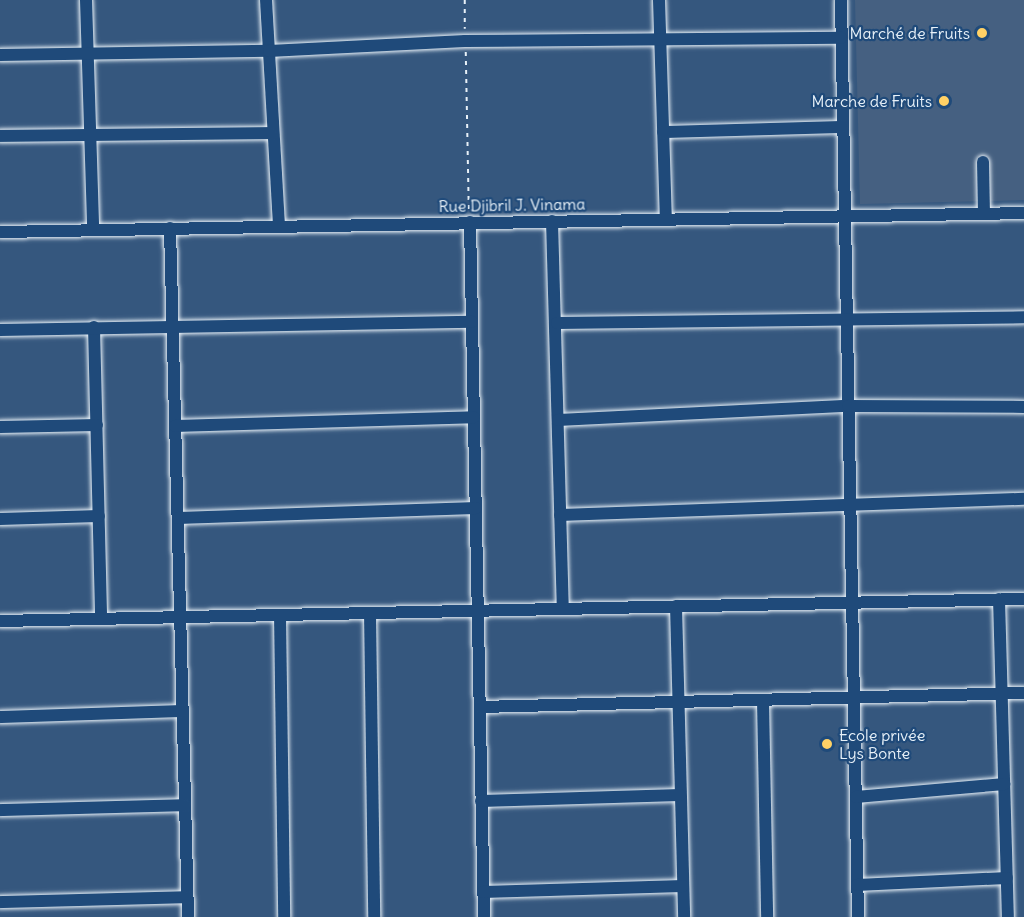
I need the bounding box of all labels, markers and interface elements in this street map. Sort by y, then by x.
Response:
place label: Marché de Fruits [850,23,970,43]
marker: Marché de Fruits [975,26,989,40]
place label: Marche de Fruits [812,91,932,111]
marker: Marche de Fruits [937,94,951,108]
street label: Rue Djibril J. Vinama [438,194,586,216]
place label: Ecole privée Lys Bonte [839,725,925,763]
marker: Ecole privée Lys Bonte [820,737,834,751]

